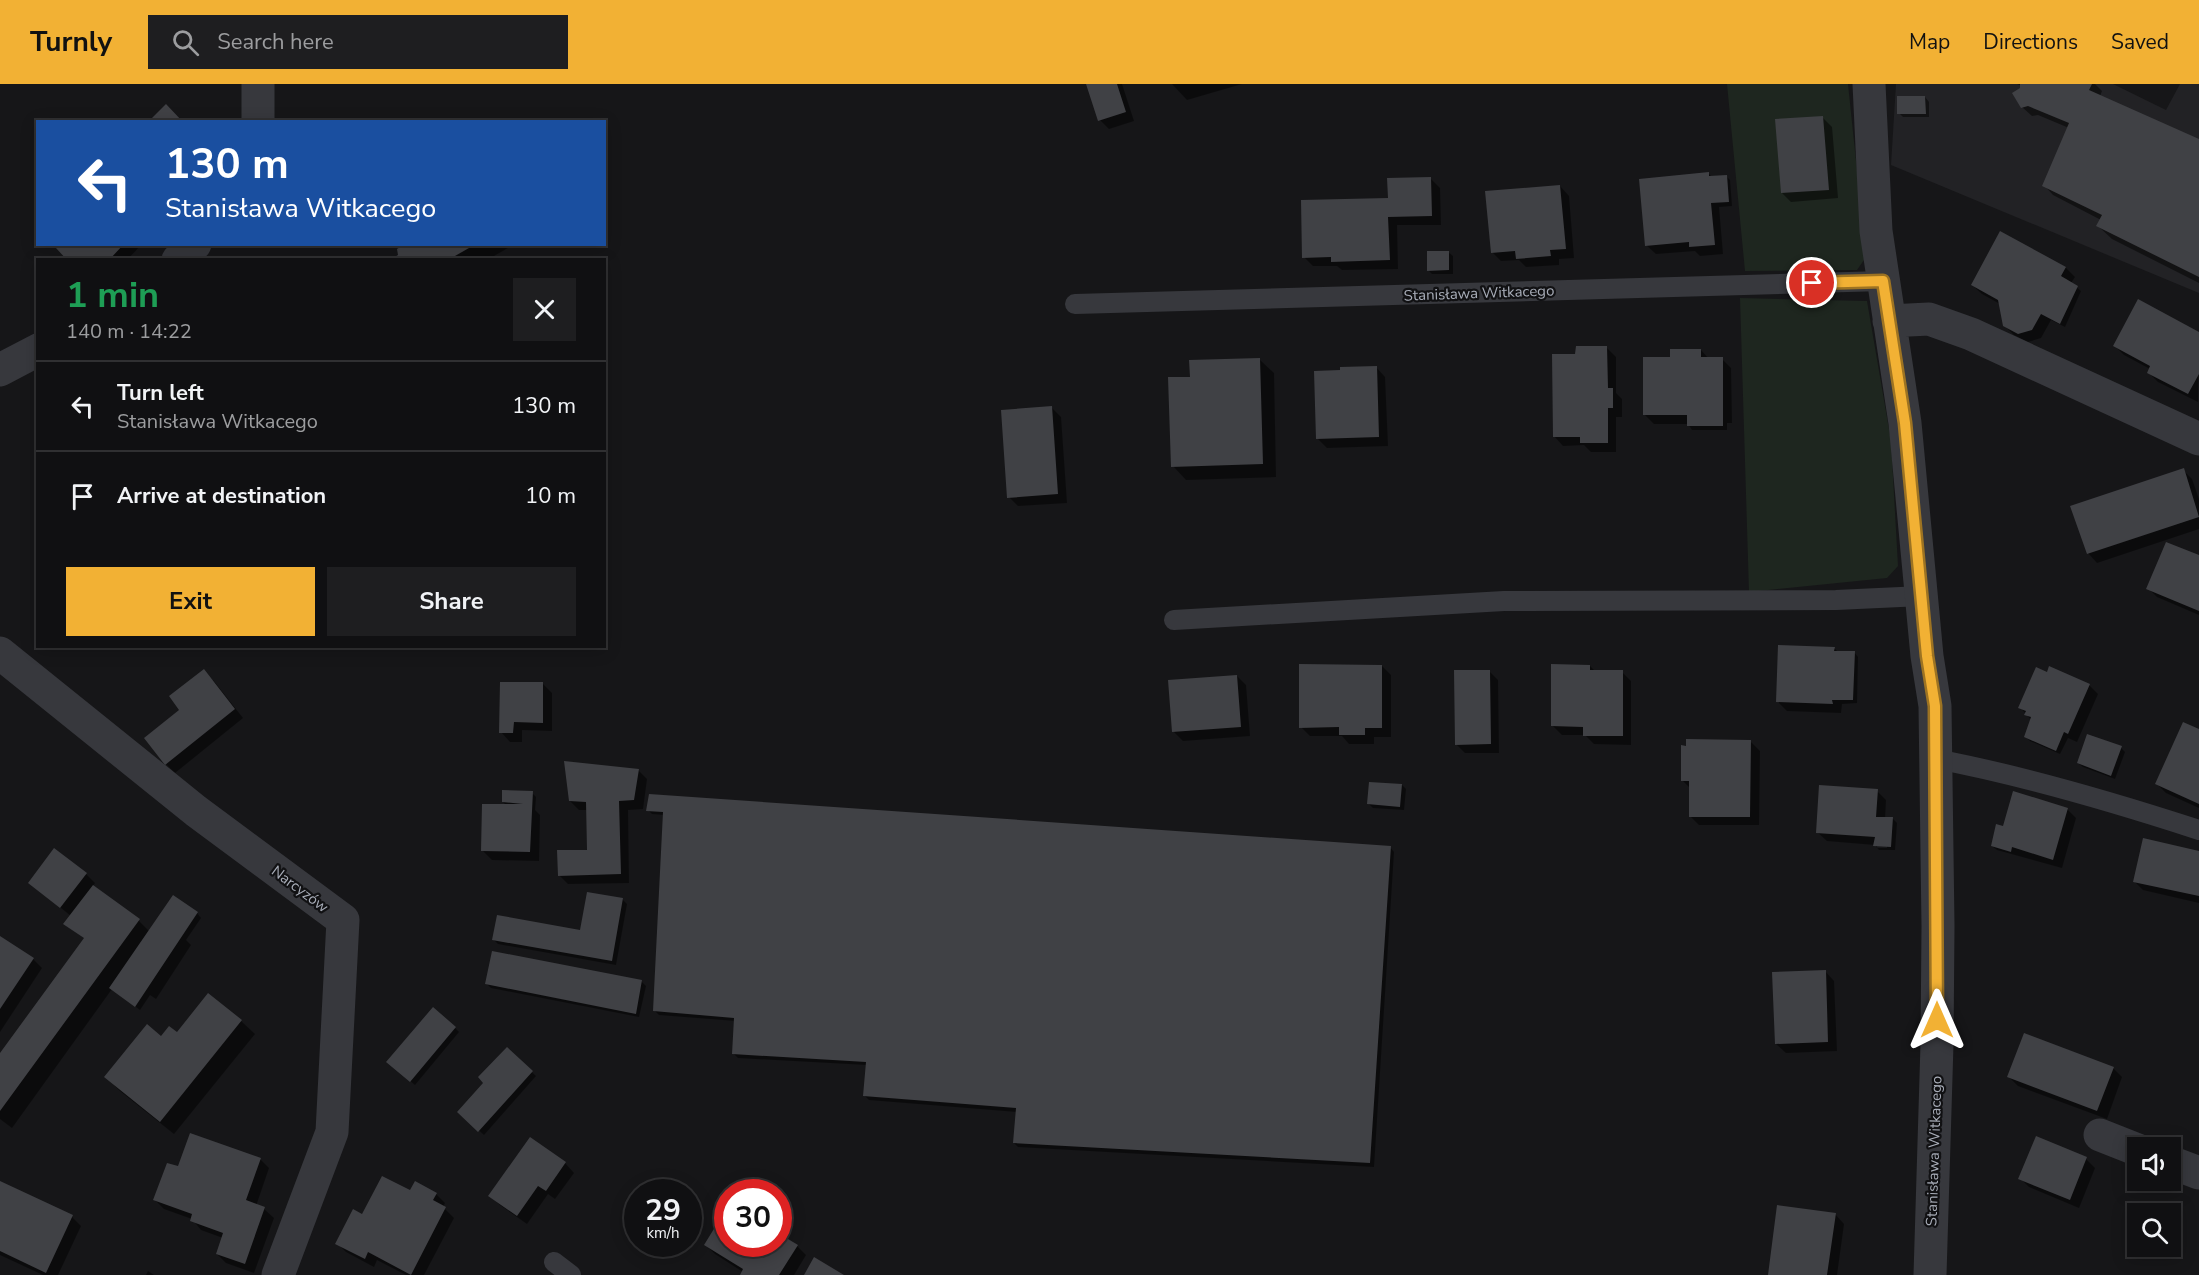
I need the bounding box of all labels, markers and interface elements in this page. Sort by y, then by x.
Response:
search box [148,15,568,69]
text: Turnly [30,23,112,61]
icon: search [169,26,202,59]
text: Search here [217,27,334,57]
text: Map [1909,28,1950,56]
text: Directions [1983,28,2078,56]
text: Saved [2111,28,2169,56]
text: 130 m [165,136,289,193]
icon: left [66,144,144,222]
text: Stanisława Witkacego [165,190,436,227]
pin [1786,257,1837,308]
icon: arrive [1795,266,1828,299]
text: 1 min [66,271,159,320]
button: close [513,278,576,341]
street label: Stanisława Witkacego [1403,280,1555,306]
text: 140 m · 14:22 [66,318,192,345]
text: Turn left [117,378,204,408]
icon: left [66,390,99,423]
text: 130 m [512,391,576,421]
text: Stanisława Witkacego [117,408,318,435]
icon: arrive [66,480,99,513]
text: Arrive at destination [117,481,326,511]
text: 10 m [525,481,576,511]
button: Exit [66,567,315,636]
button: Share [327,567,576,636]
street label: Narcyzów [267,861,333,917]
position arrow [1905,988,1969,1052]
street label: Stanisława Witkacego [1921,1075,1947,1227]
map controls [2127,1137,2181,1257]
button: sound [2127,1137,2181,1191]
speed limit sign: 30 [714,1179,792,1257]
text: 29 [645,1190,681,1231]
button: search [2127,1203,2181,1257]
text: km/h [646,1223,680,1243]

